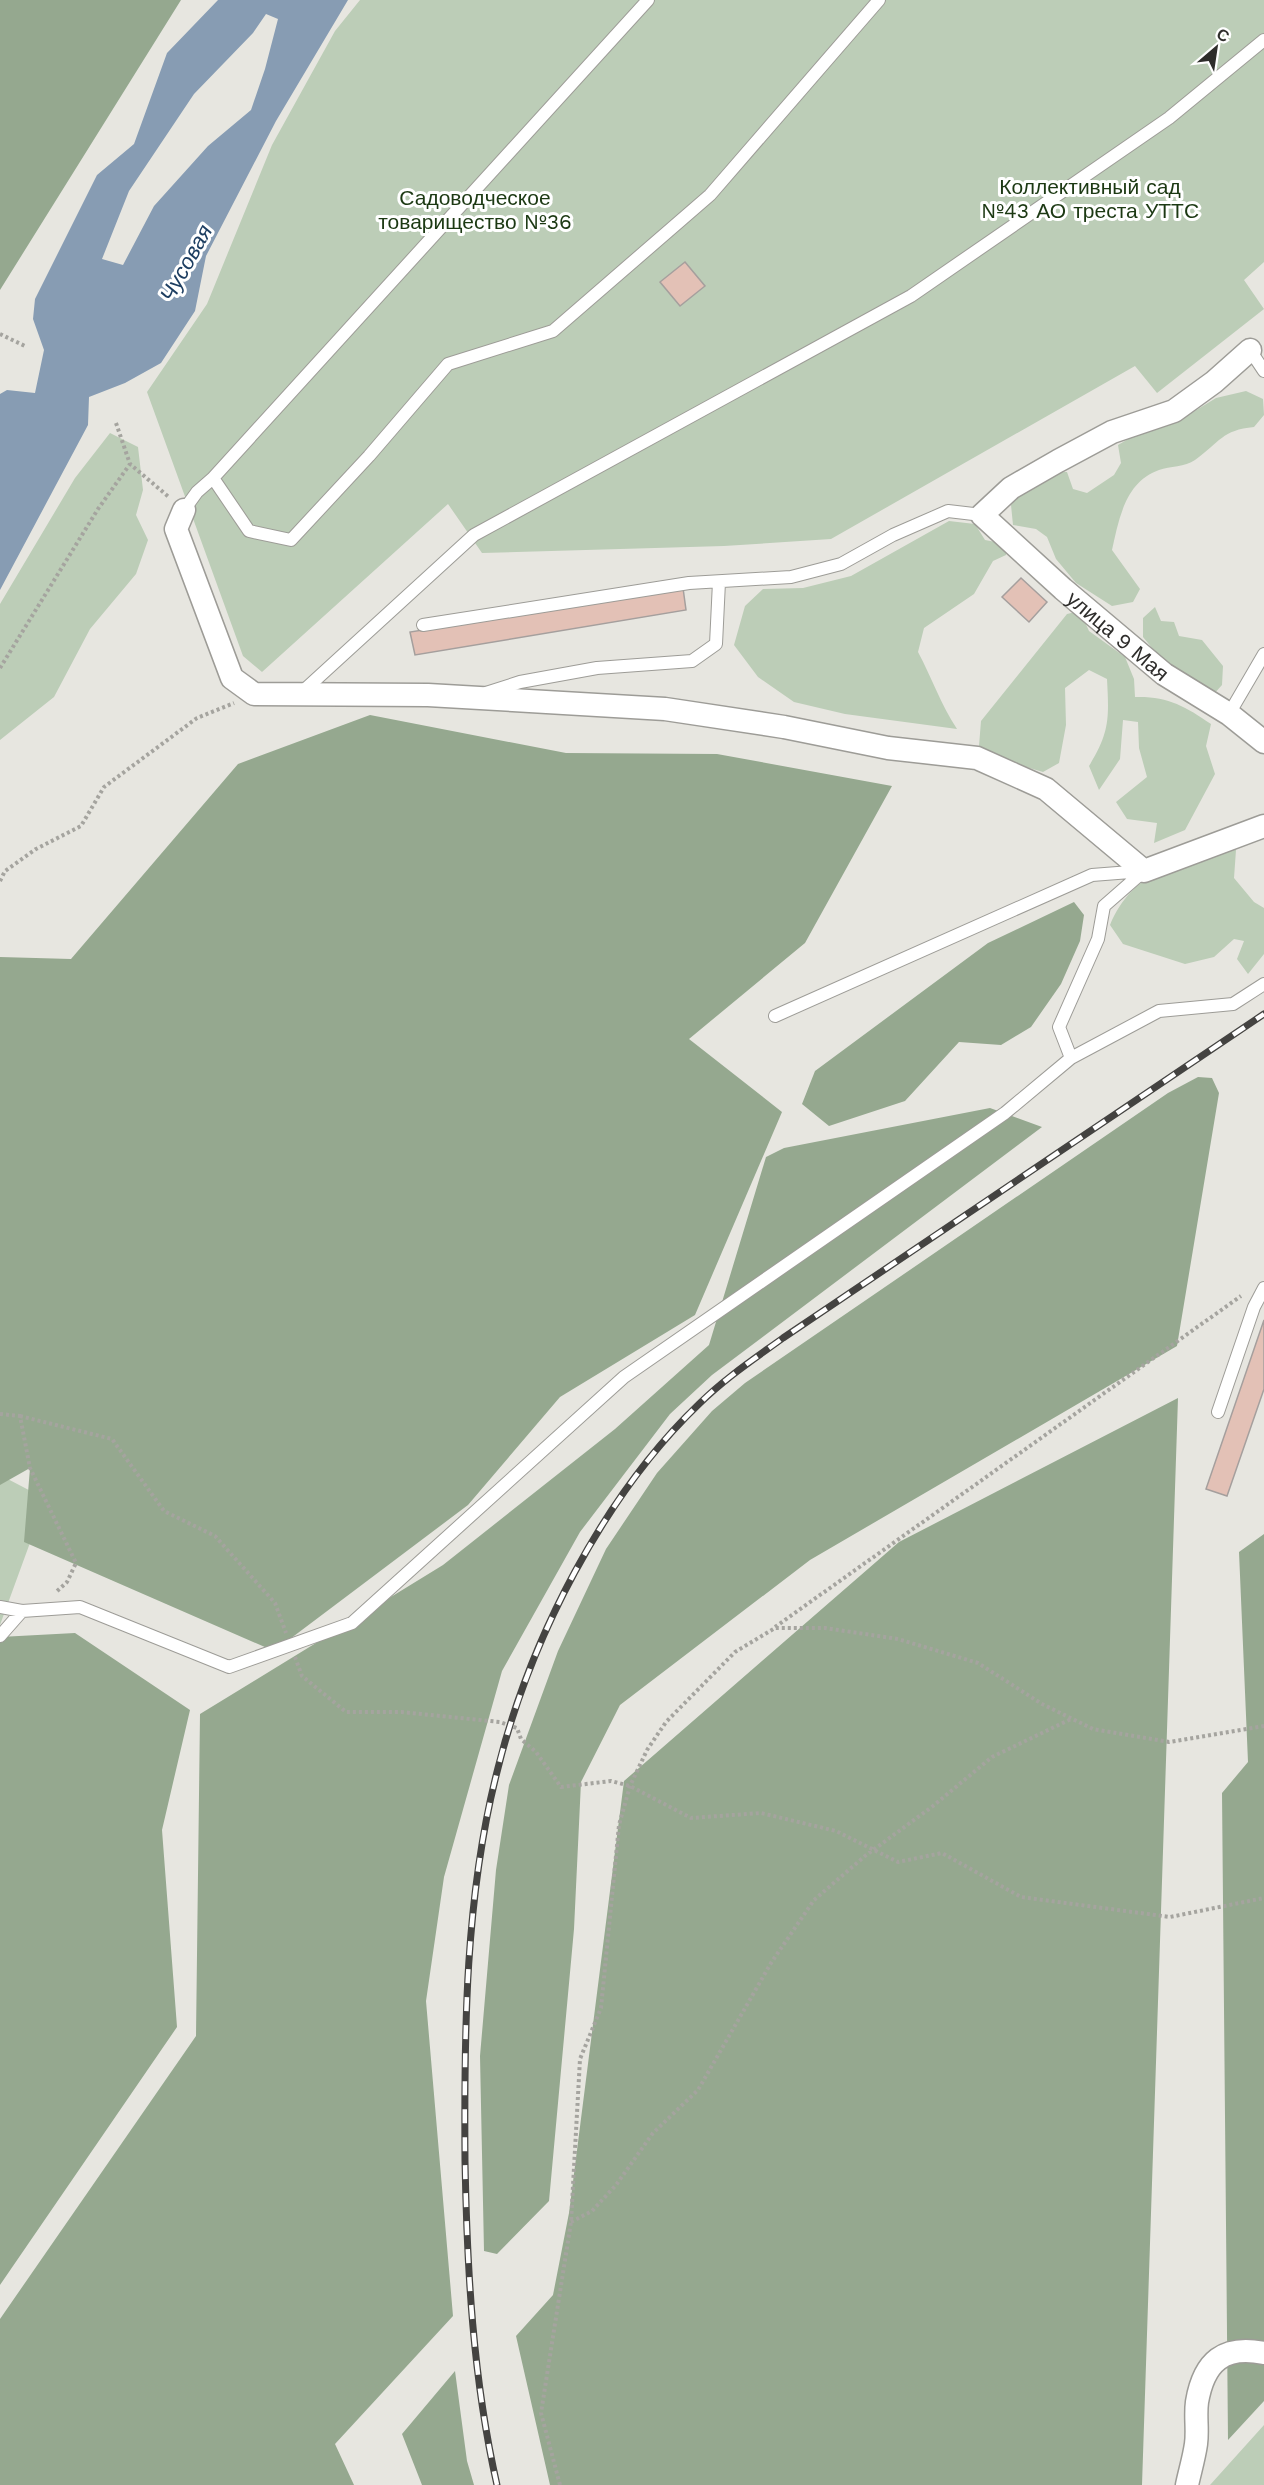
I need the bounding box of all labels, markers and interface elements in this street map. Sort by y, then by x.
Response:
north arrow [1186,18,1246,78]
text: С [1213,24,1233,47]
park label: Коллективный сад №43 АО треста УТТС [981,174,1199,223]
park label: Садоводческое товарищество №36 [378,185,572,234]
water label: Чусовая [155,220,217,306]
street label: улица 9 Мая [1062,585,1174,686]

